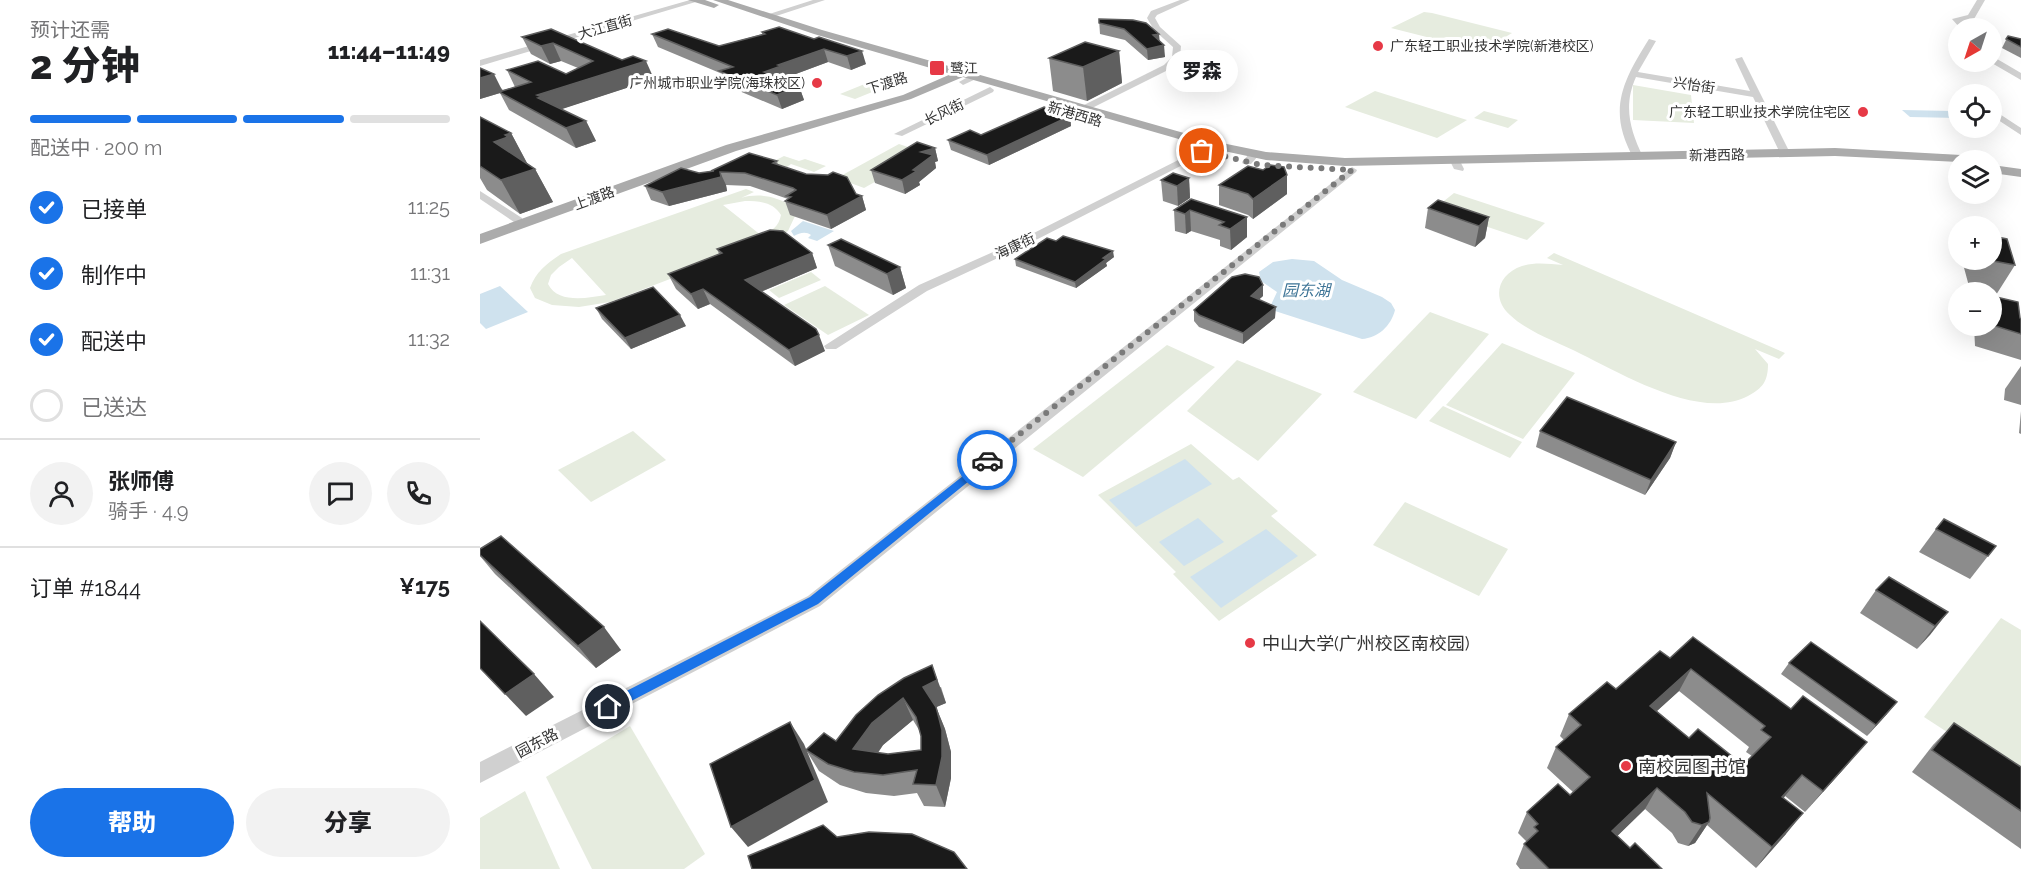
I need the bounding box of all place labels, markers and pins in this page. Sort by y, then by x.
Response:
place label: 广东轻工职业技术学院(新港校区) [1390,38,1594,54]
marker: 广东轻工职业技术学院(新港校区) [1371,39,1385,53]
callout: 罗森 [1166,49,1238,91]
marker: 鹭江 [928,59,946,77]
place label: 鹭江 [950,60,978,76]
place label: 广州城市职业学院(海珠校区) [629,75,805,91]
marker: 广州城市职业学院(海珠校区) [810,76,824,90]
place label: 广东轻工职业技术学院住宅区 [1669,104,1851,120]
marker: 广东轻工职业技术学院住宅区 [1856,105,1870,119]
pin [1176,125,1227,176]
place label: 中山大学(广州校区南校园) [1262,633,1470,654]
marker: 中山大学(广州校区南校园) [1243,636,1257,650]
pin [582,681,633,732]
place label: 南校园图书馆 [1638,756,1746,777]
marker: 南校园图书馆 [1619,759,1633,773]

